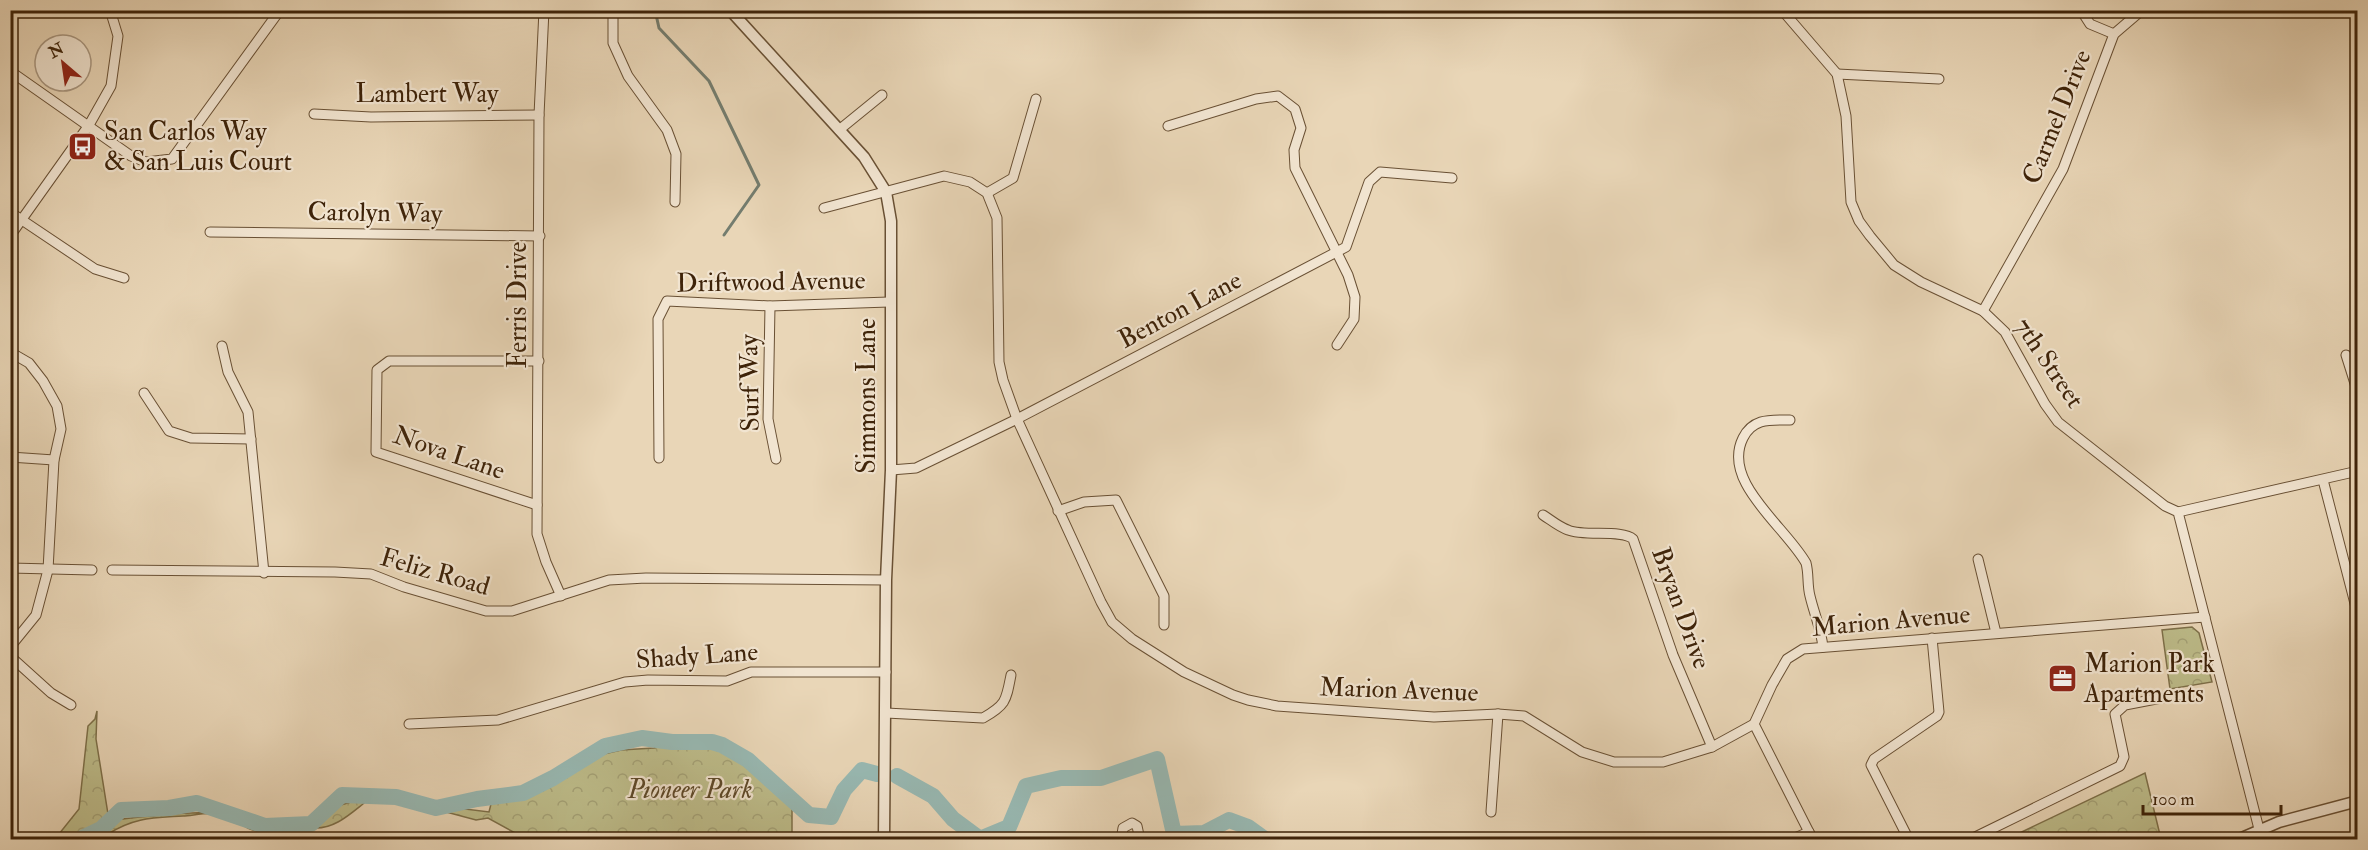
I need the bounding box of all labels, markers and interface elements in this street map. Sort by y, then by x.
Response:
north arrow [33,33,93,93]
text: N [44,38,68,63]
street label: Carmel Drive [2016,45,2098,189]
street label: Lambert Way [356,78,499,110]
place label: San Carlos Way & San Luis Court [104,116,292,178]
bus stop icon: San Carlos Way & San Luis Court [67,131,99,163]
street label: Carolyn Way [307,196,443,230]
street label: Ferris Drive [502,241,534,368]
street label: Driftwood Avenue [676,264,866,300]
street label: Benton Lane [1113,264,1247,356]
street label: 7th Street [2007,312,2091,414]
street label: Simmons Lane [851,318,883,474]
street label: Surf Way [733,333,767,432]
street label: Nova Lane [389,419,509,487]
street label: Feliz Road [377,541,494,603]
street label: Bryan Drive [1644,543,1718,673]
street label: Marion Avenue [1810,598,1972,644]
street label: Shady Lane [635,636,759,676]
place label: Marion Park Apartments [2083,648,2215,711]
office icon: Marion Park Apartments [2047,663,2079,695]
street label: Marion Avenue [1319,671,1479,709]
park label: Pioneer Park [626,774,753,806]
scale bar [2143,778,2281,816]
text: 100 m [2152,788,2195,811]

